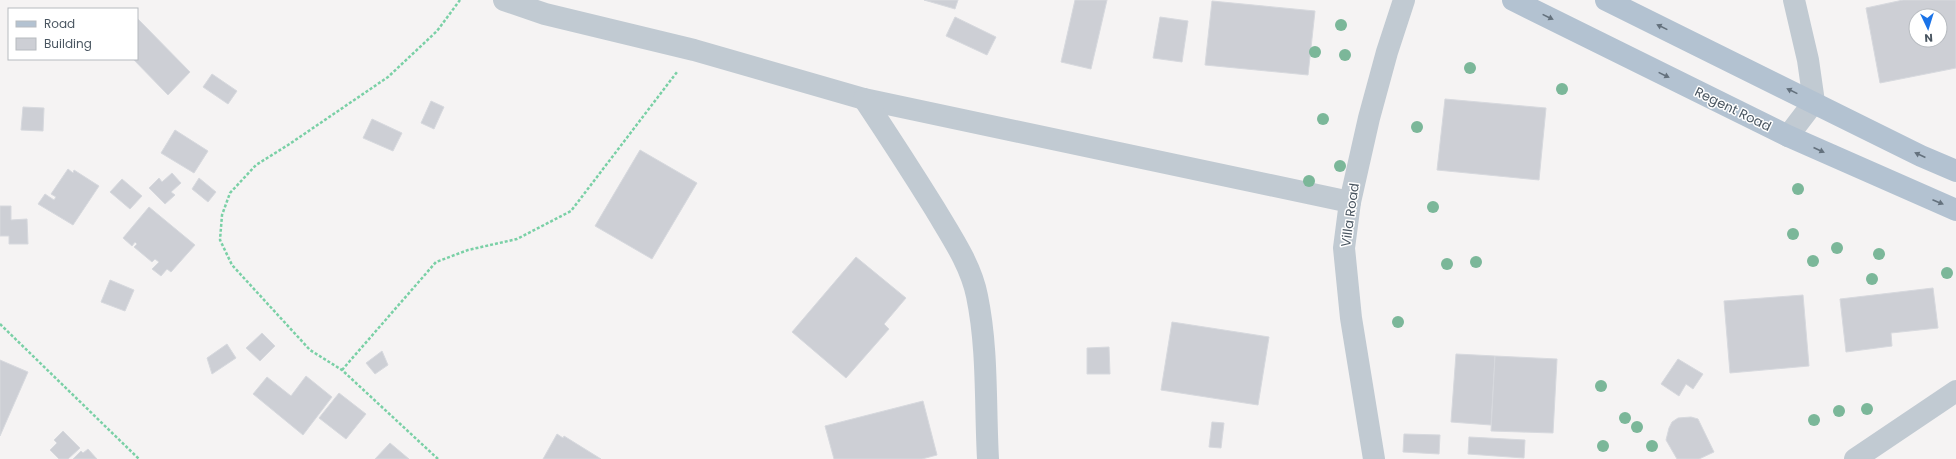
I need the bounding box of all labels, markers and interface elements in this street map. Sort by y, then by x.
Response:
legend [8,8,138,60]
north arrow [1908,8,1948,48]
one-way arrow [1542,14,1554,20]
text: Road [44,15,75,32]
one-way arrow [1657,24,1668,30]
text: N [1924,30,1933,46]
text: Building [44,35,92,52]
one-way arrow [1659,72,1670,78]
street label: Regent Road [1691,82,1775,136]
one-way arrow [1786,88,1797,94]
one-way arrow [1814,147,1825,153]
one-way arrow [1915,152,1926,158]
street label: Villa Road [1336,182,1364,248]
one-way arrow [1933,199,1944,205]

